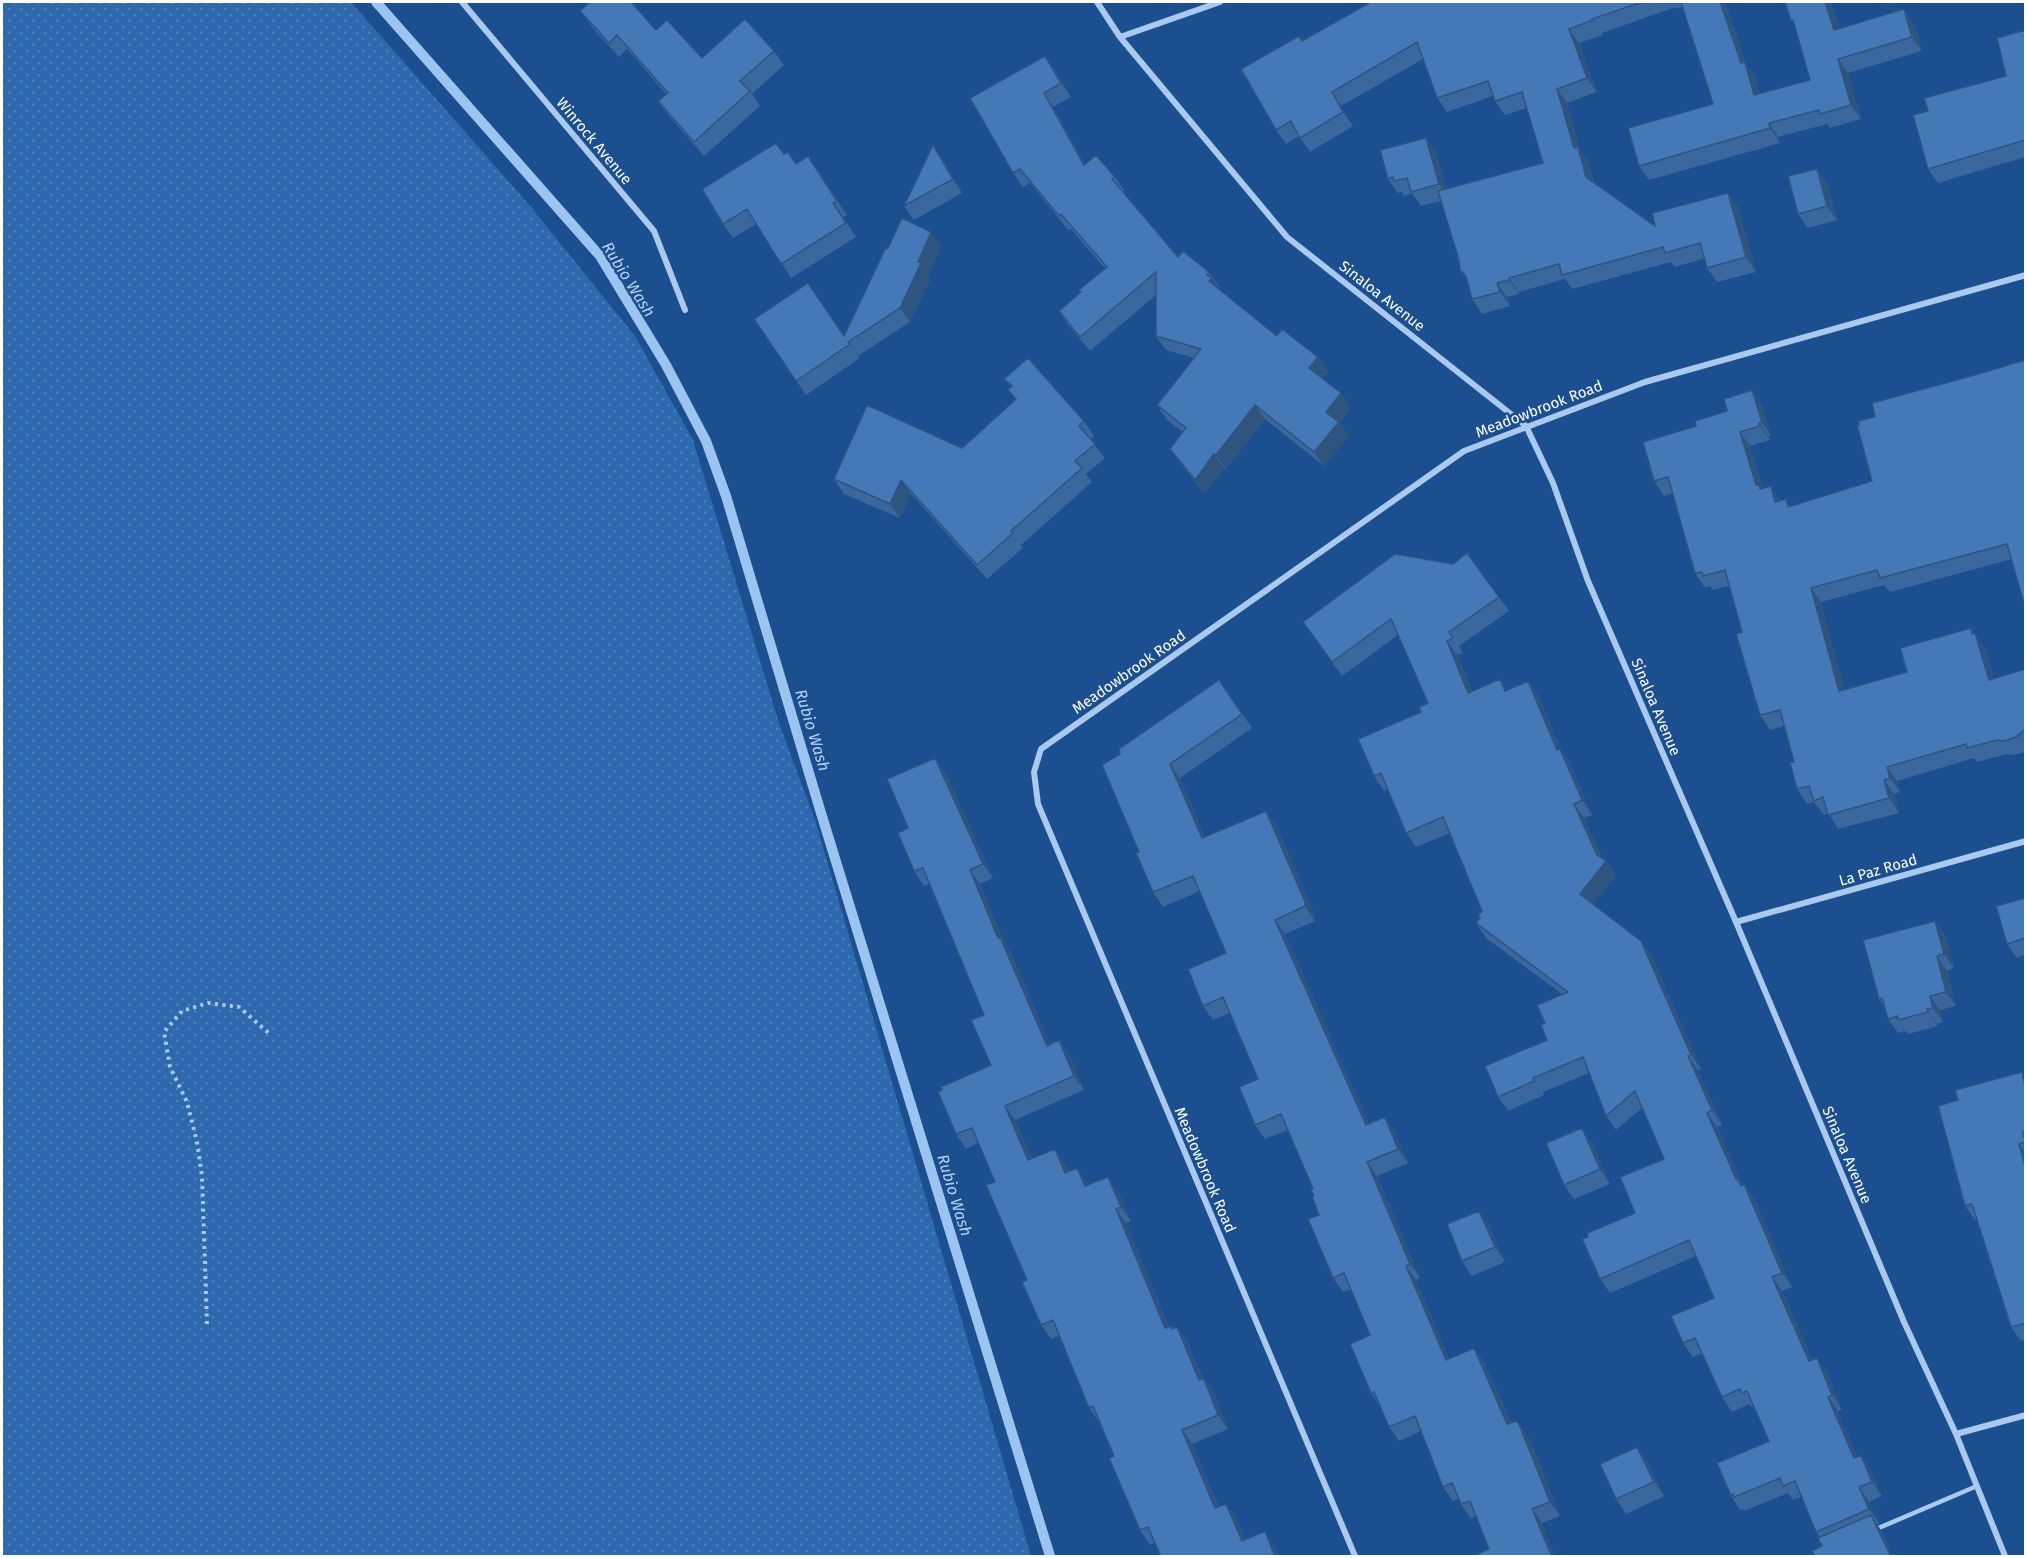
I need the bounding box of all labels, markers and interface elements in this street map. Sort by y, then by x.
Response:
street label: Winrock Avenue [552,94,636,188]
water label: Rubio Wash [598,238,659,320]
street label: Sinaloa Avenue [1335,257,1429,335]
street label: Meadowbrook Road [1473,377,1605,441]
street label: Meadowbrook Road [1069,626,1189,718]
street label: Sinaloa Avenue [1627,656,1685,758]
water label: Rubio Wash [791,687,834,773]
street label: La Paz Road [1837,850,1919,890]
street label: Sinaloa Avenue [1818,1104,1876,1206]
street label: Meadowbrook Road [1170,1105,1240,1235]
water label: Rubio Wash [933,1152,976,1238]

